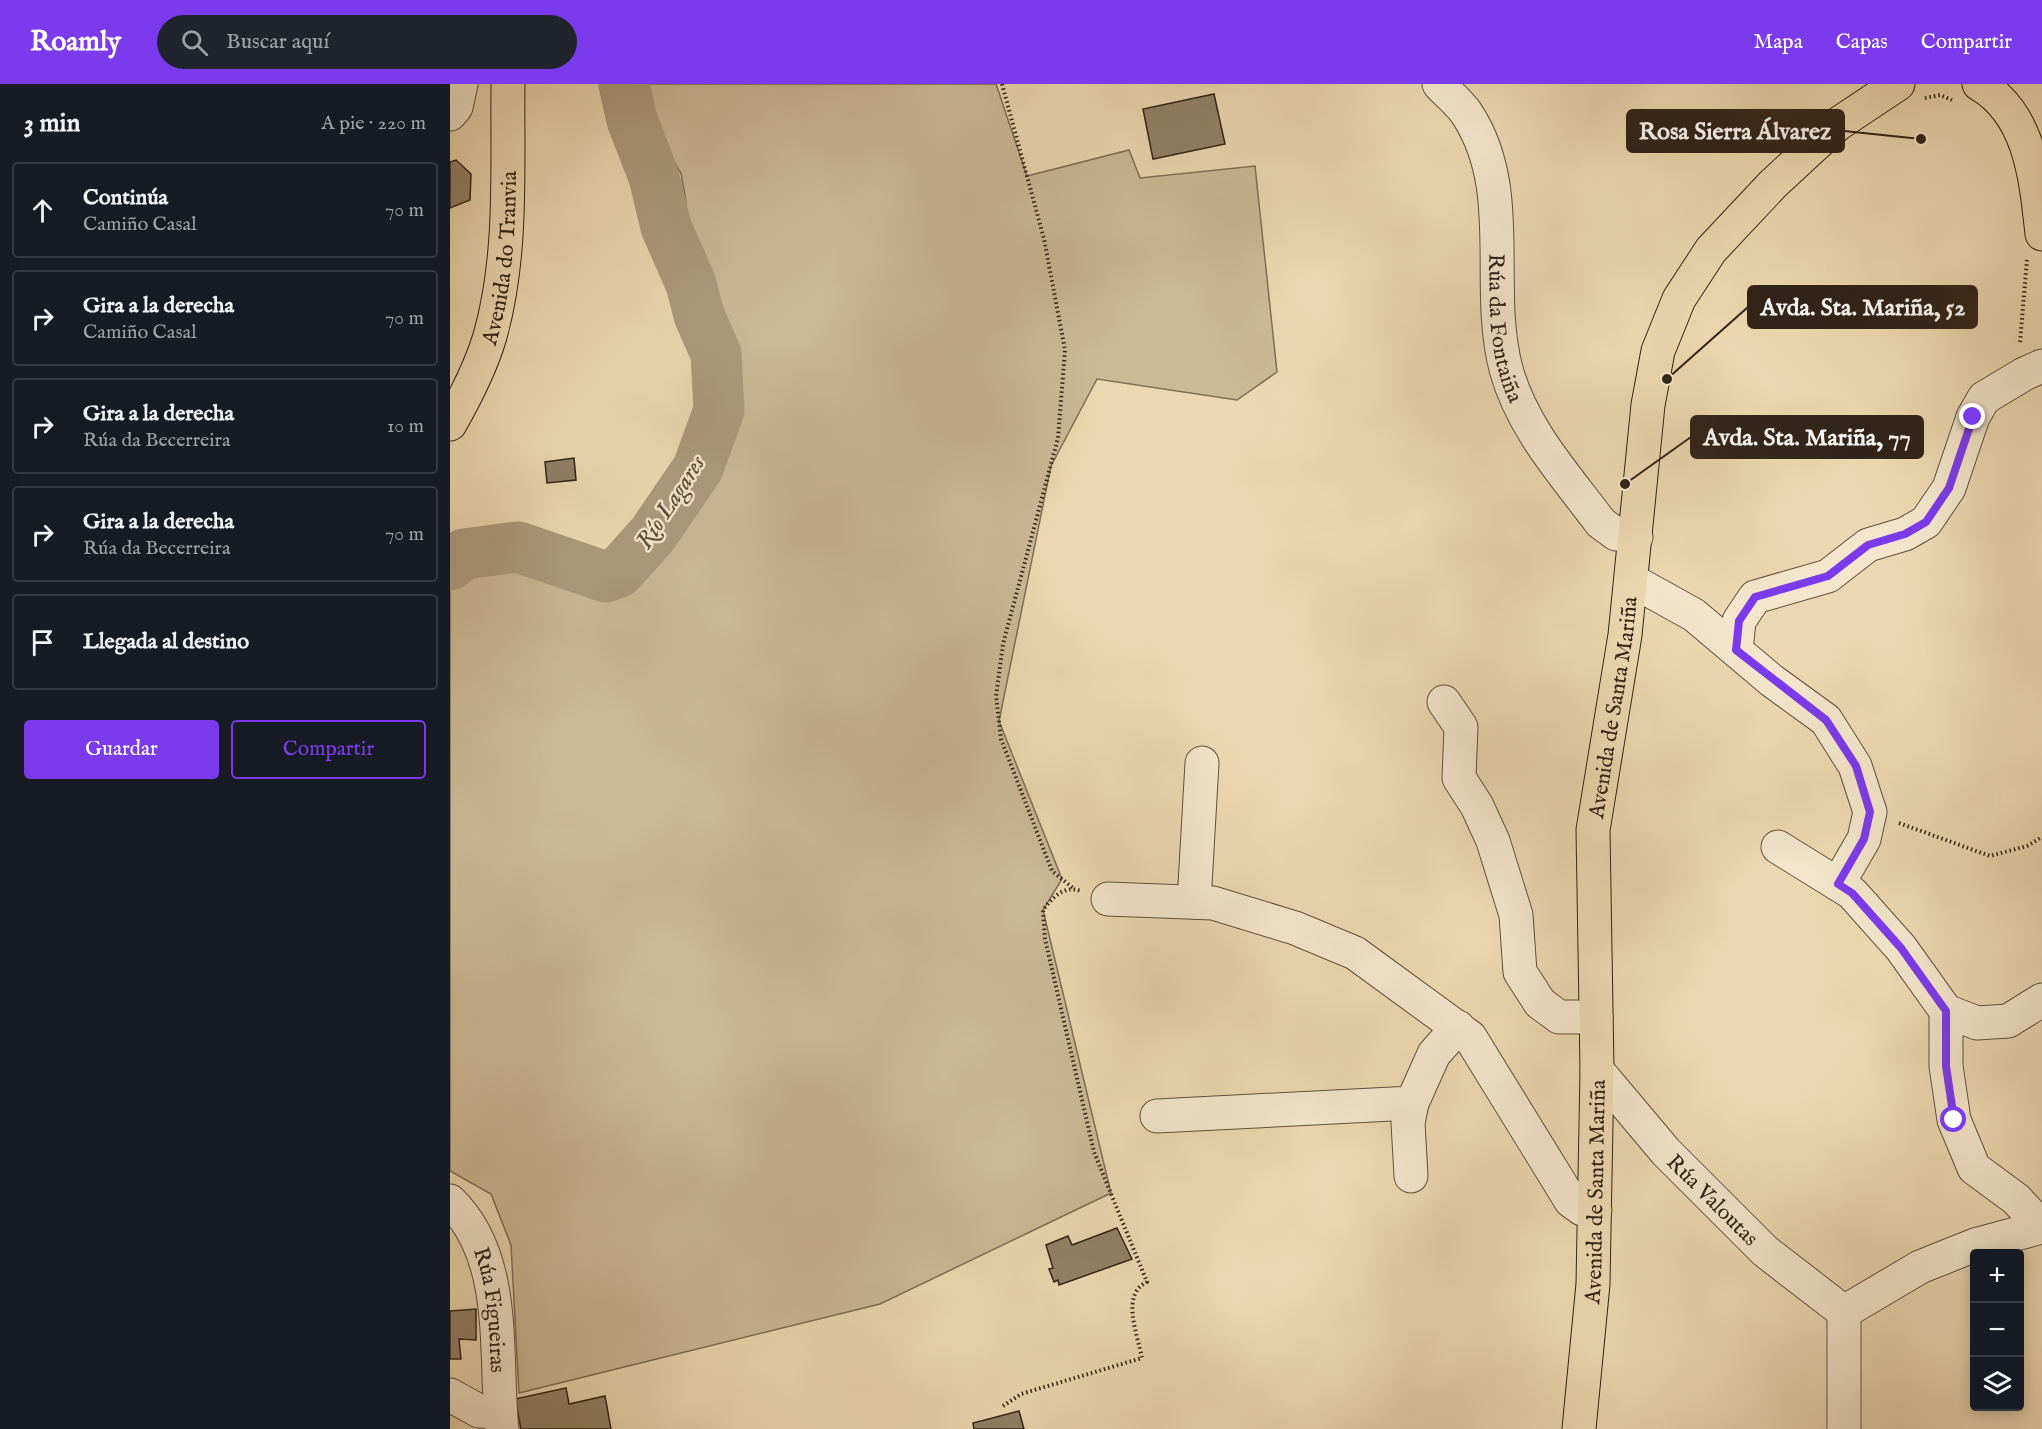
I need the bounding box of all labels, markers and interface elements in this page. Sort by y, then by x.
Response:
search box [157,15,577,69]
text: Roamly [30,25,121,60]
icon: search [178,26,211,59]
text: Buscar aquí [226,28,329,56]
text: Mapa [1754,29,1803,56]
text: Capas [1836,29,1888,56]
text: Compartir [1921,29,2012,56]
text: 3 min [24,107,80,140]
callout: Rosa Sierra Álvarez [1627,110,1844,152]
text: A pie · 220 m [321,111,426,136]
text: Rosa Sierra Álvarez [1639,117,1831,148]
street label: Avenida do Tranvia [476,170,524,349]
text: Continúa [83,184,168,212]
icon: ahead [26,194,59,227]
text: 70 m [385,198,424,223]
text: Camiño Casal [83,212,197,237]
street label: Rúa da Fontaiña [1481,254,1529,408]
callout: Avda. Sta. Mariña, 52 [1748,286,1977,328]
text: Gira a la derecha [83,292,234,320]
text: Avda. Sta. Mariña, 52 [1760,293,1965,324]
icon: right [26,302,59,335]
text: 70 m [385,306,424,331]
text: Camiño Casal [83,320,197,345]
text: Gira a la derecha [83,400,234,428]
route end [1959,403,1985,429]
icon: right [26,410,59,443]
text: 10 m [387,414,424,439]
callout: Avda. Sta. Mariña, 77 [1691,416,1923,458]
text: Avda. Sta. Mariña, 77 [1702,423,1911,454]
text: Rúa da Becerreira [83,428,231,453]
water label: Río Lagares [630,449,714,555]
text: Gira a la derecha [83,508,234,536]
icon: right [26,518,59,551]
text: 70 m [385,522,424,547]
text: Rúa da Becerreira [83,536,231,561]
street label: Avenida de Santa Mariña [1583,595,1645,822]
icon: arrive [26,626,59,659]
text: Llegada al destino [83,628,249,656]
button: Guardar [24,720,219,779]
button: Compartir [231,720,426,779]
street label: Avenida de Santa Mariña [1579,1079,1613,1306]
route start [1940,1106,1966,1132]
street label: Rúa Valoutas [1660,1149,1764,1253]
street label: Rúa Figueiras [466,1244,511,1373]
map controls [1970,1249,2024,1411]
button: + [1970,1249,2024,1303]
button: − [1970,1303,2024,1357]
button: layers [1970,1357,2024,1411]

